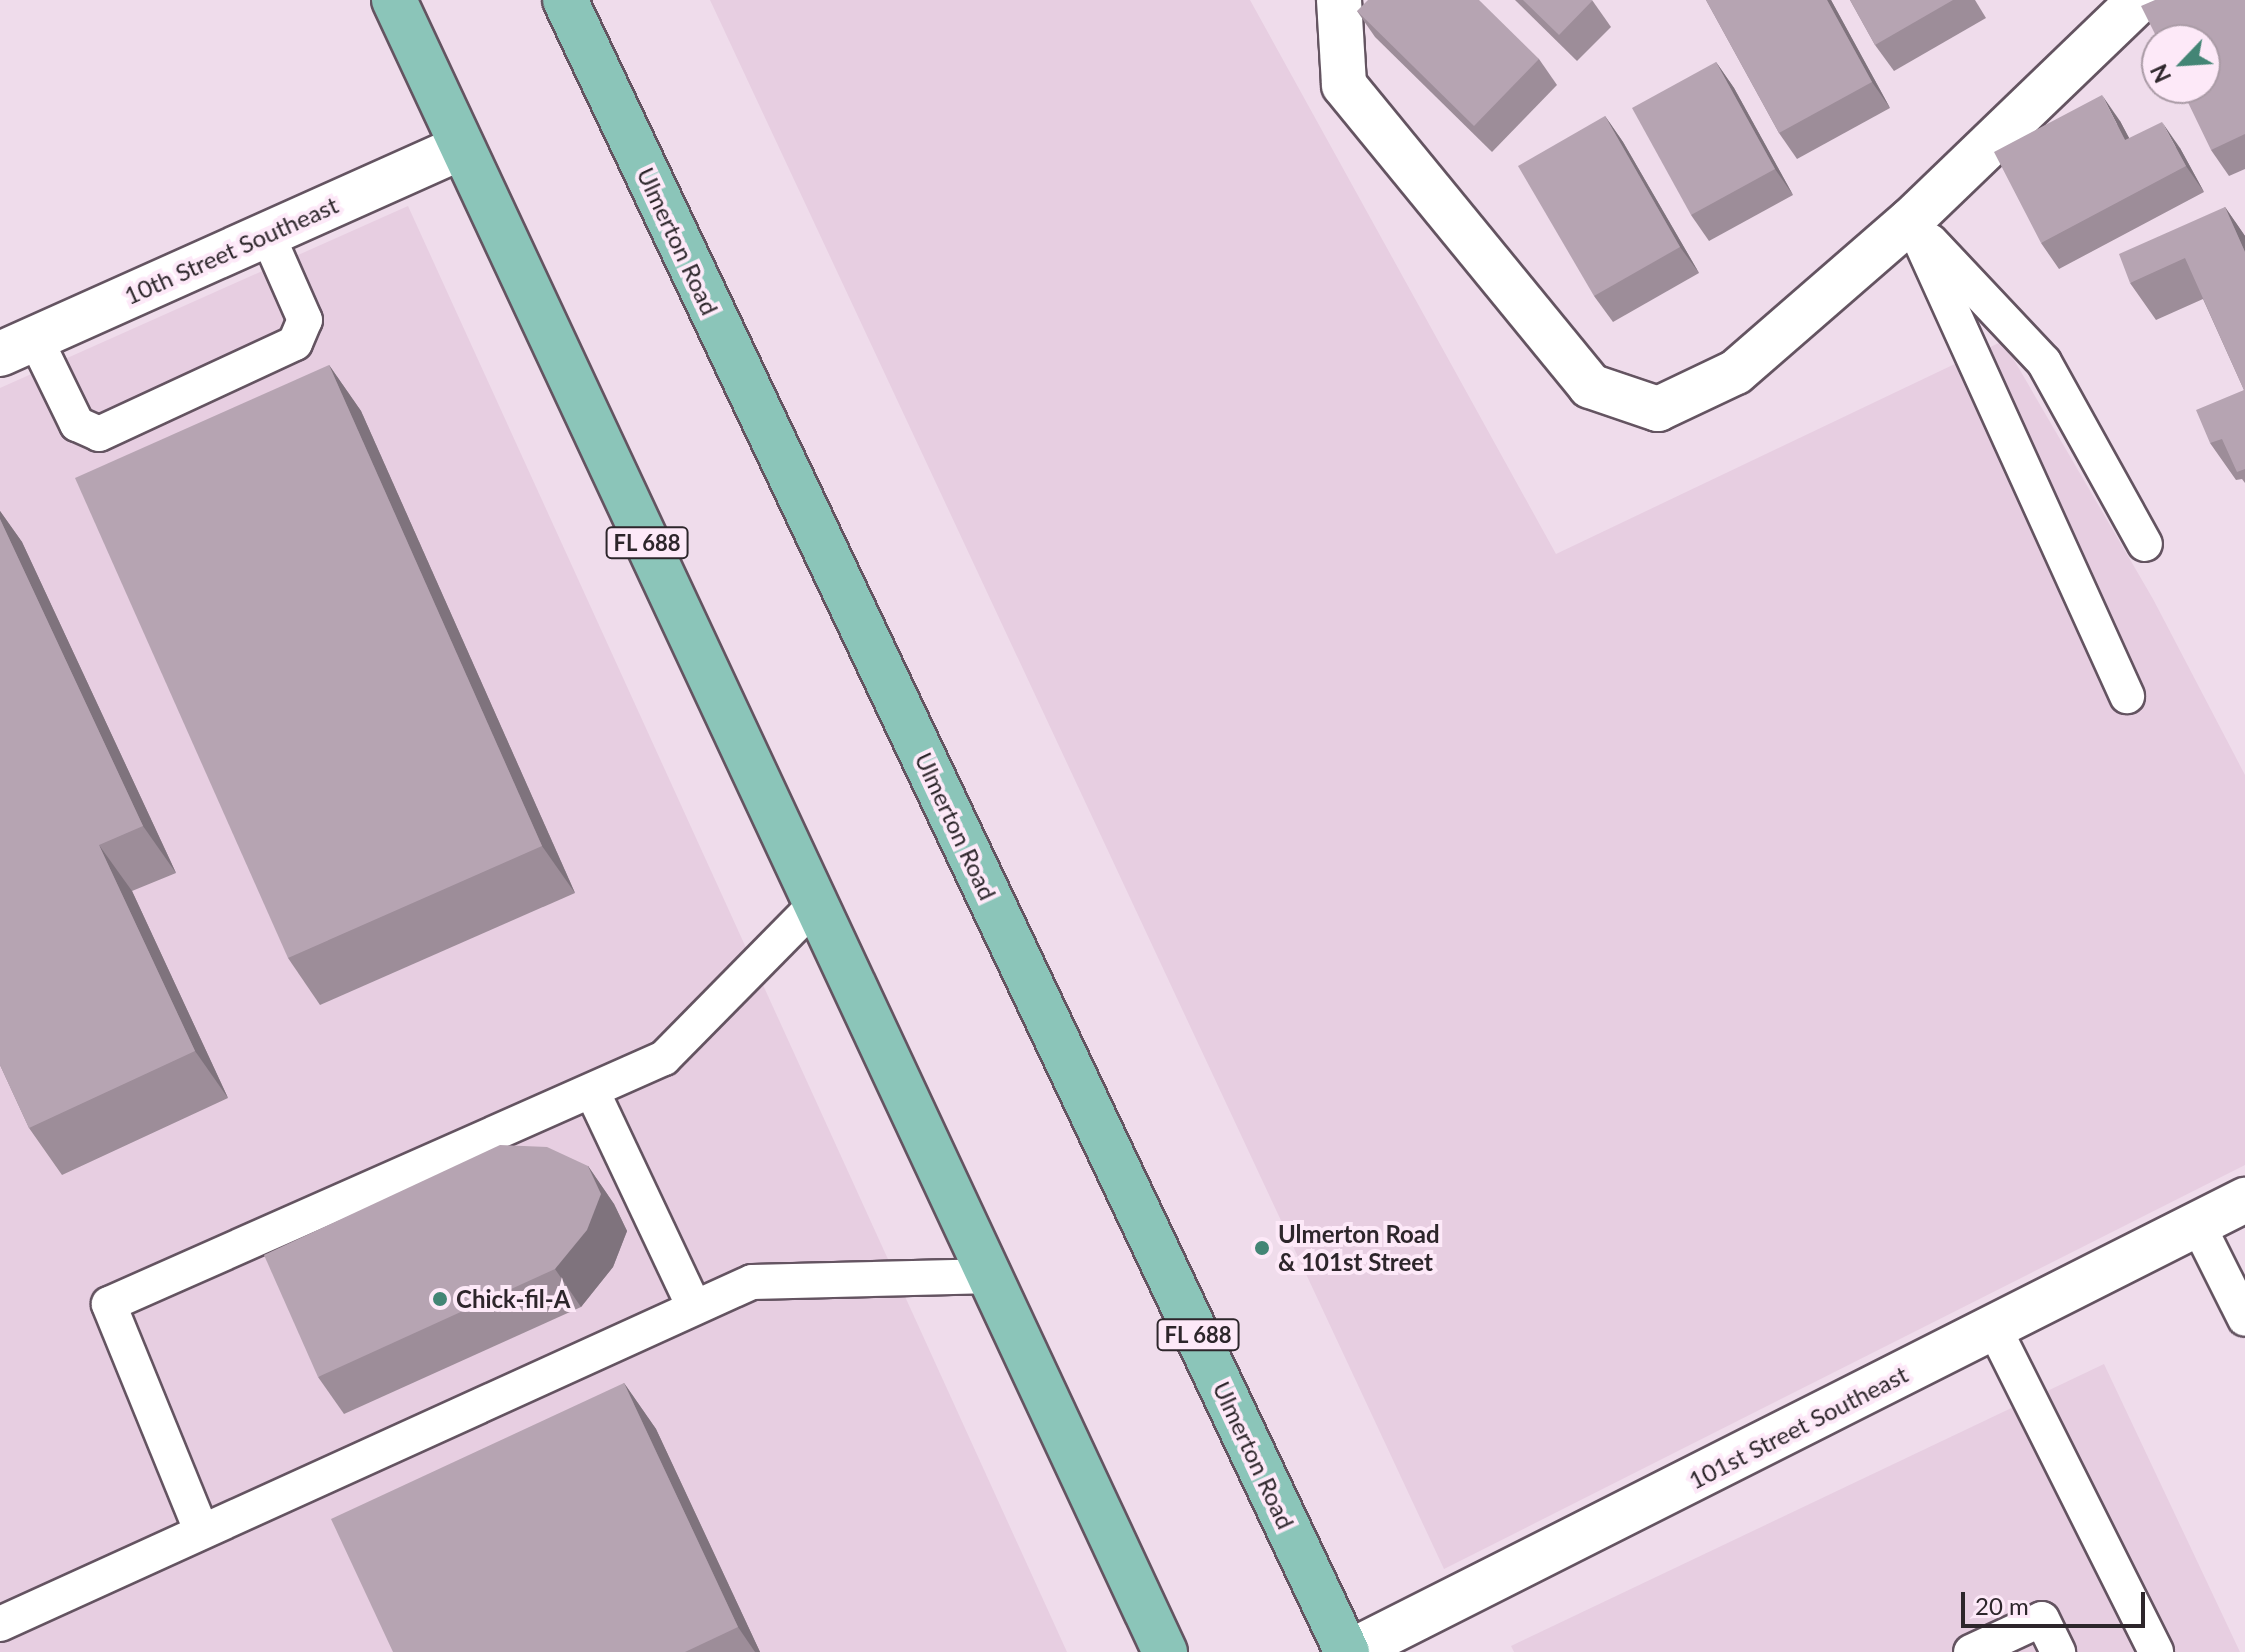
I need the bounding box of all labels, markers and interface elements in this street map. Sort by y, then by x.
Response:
north arrow [2141,24,2221,104]
text: N [2145,60,2176,87]
street label: Ulmerton Road [631,163,725,319]
street label: 10th Street Southeast [120,190,342,310]
road number: FL 688 [605,525,689,561]
street label: Ulmerton Road [909,748,1003,904]
place label: Ulmerton Road & 101st Street [1278,1220,1440,1276]
marker: Ulmerton Road & 101st Street [1253,1239,1271,1257]
place label: Chick-fil-A [456,1285,570,1313]
marker: Chick-fil-A [431,1290,449,1308]
road number: FL 688 [1156,1317,1240,1353]
street label: 101st Street Southeast [1684,1359,1912,1495]
street label: Ulmerton Road [1207,1377,1301,1533]
scale bar [1965,1576,2149,1626]
text: 20 m [1975,1591,2029,1620]

